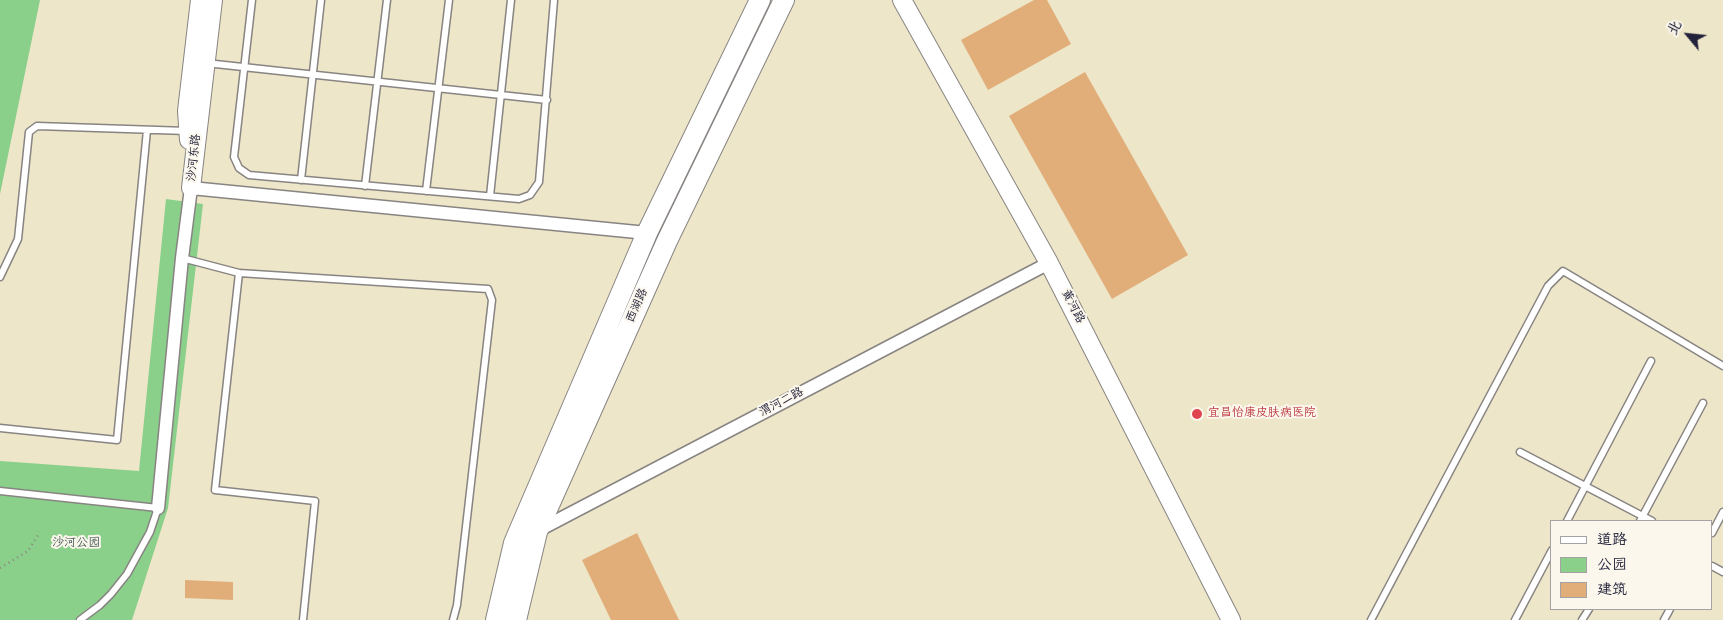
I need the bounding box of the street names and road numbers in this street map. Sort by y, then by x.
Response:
street label: 沙河东路 [185,133,205,183]
street label: 西湖路 [624,287,652,325]
street label: 黄河路 [1057,288,1087,326]
street label: 渭河二路 [757,385,807,421]

